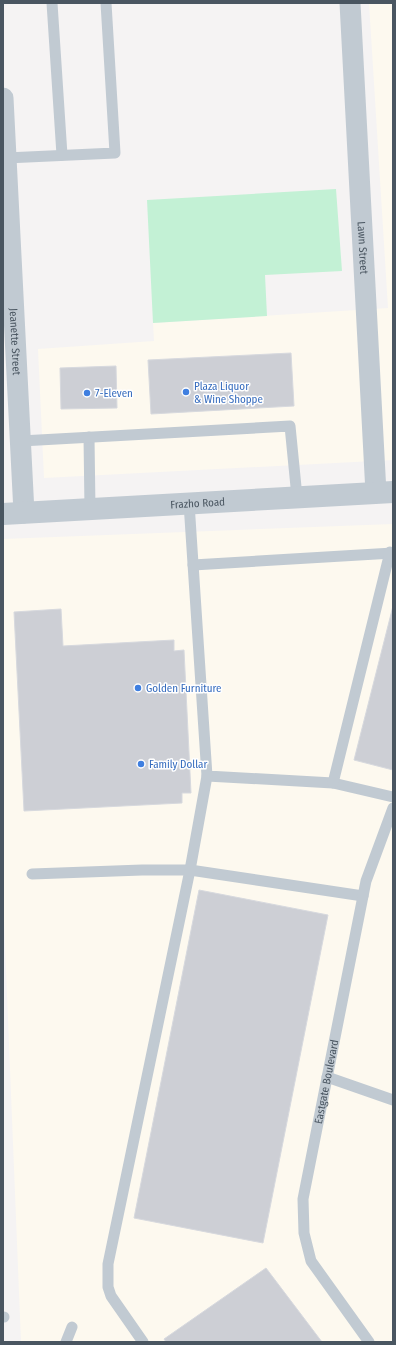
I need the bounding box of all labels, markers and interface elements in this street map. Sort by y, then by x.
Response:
street label: Lawn Street [355,221,370,275]
street label: Jeanette Street [7,308,23,376]
place label: Plaza Liquor & Wine Shoppe [194,380,263,406]
place label: 7-Eleven [95,387,133,400]
marker: Plaza Liquor & Wine Shoppe [181,387,191,397]
marker: 7-Eleven [82,388,92,398]
street label: Frazho Road [170,495,225,512]
place label: Golden Furniture [146,682,222,695]
marker: Golden Furniture [133,683,143,693]
place label: Family Dollar [149,758,207,771]
marker: Family Dollar [136,759,146,769]
street label: Eastgate Boulevard [312,1039,341,1125]

